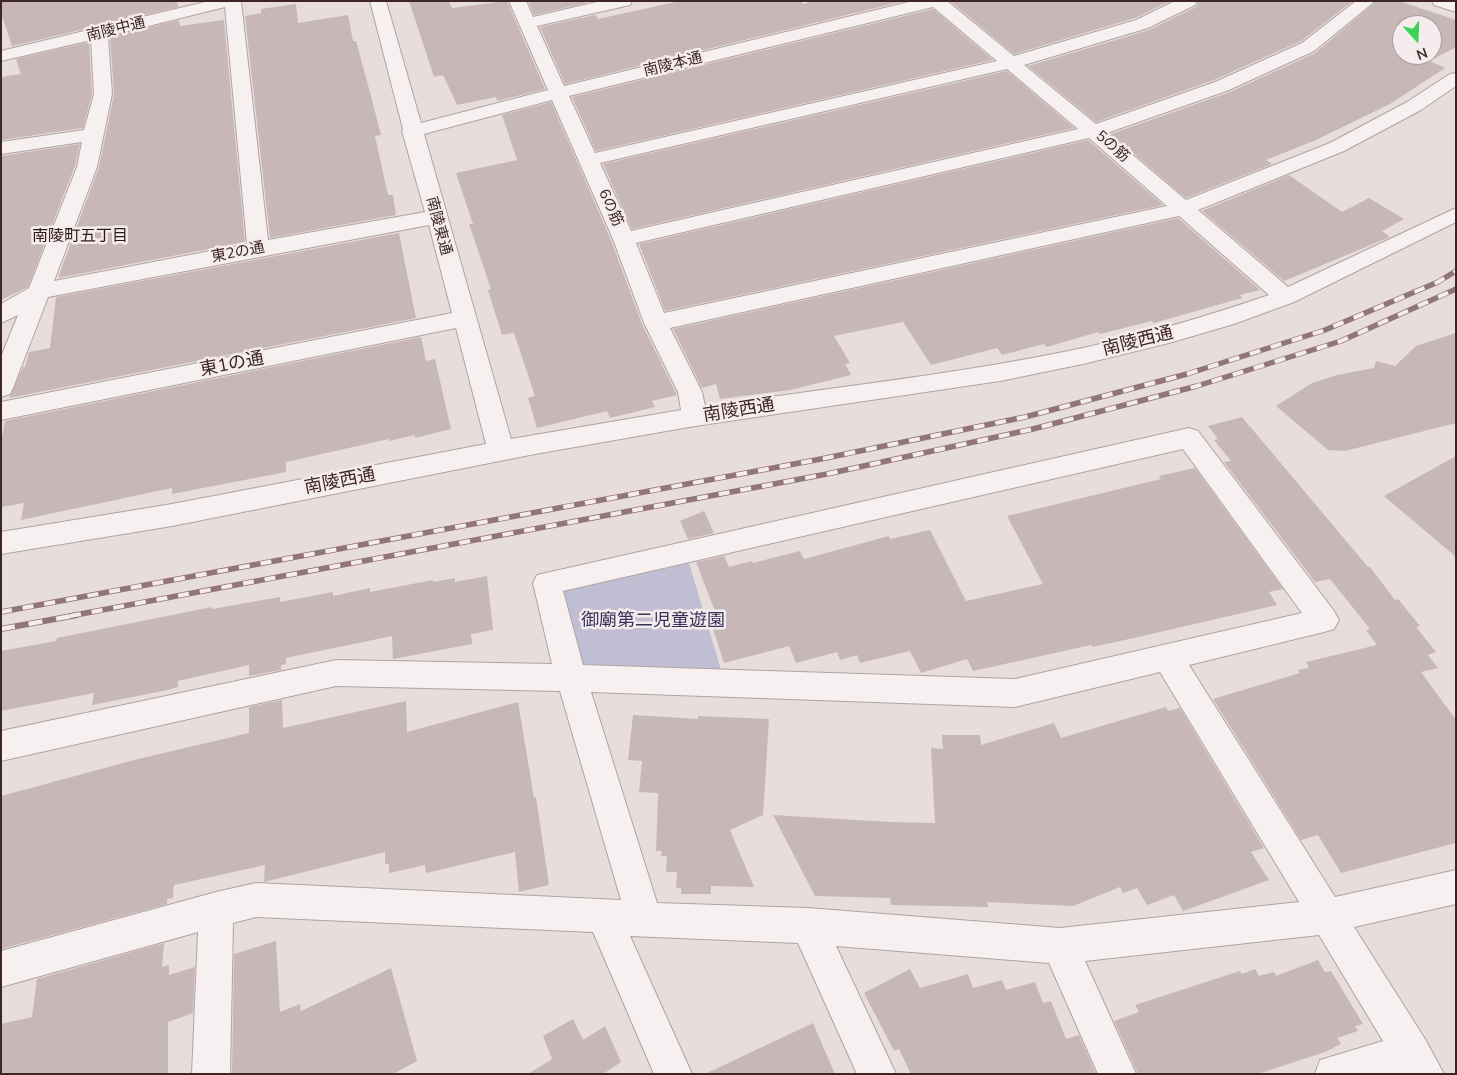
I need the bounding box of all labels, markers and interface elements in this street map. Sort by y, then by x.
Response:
street label: 南陵中通 [85,14,147,46]
north arrow [1392,15,1442,65]
text: N [1414,43,1430,64]
street label: 南陵本通 [642,49,704,81]
street label: 5の筋 [1091,127,1133,167]
street label: 6の筋 [594,187,626,229]
street label: 南陵東通 [422,195,454,257]
district label: 南陵町五丁目 [32,227,128,247]
street label: 東2の通 [210,239,266,267]
street label: 南陵西通 [1100,323,1176,361]
street label: 東1の通 [198,348,266,382]
street label: 南陵西通 [702,395,776,427]
street label: 南陵西通 [303,465,377,499]
park label: 御廟第二児童遊園 [581,611,725,633]

